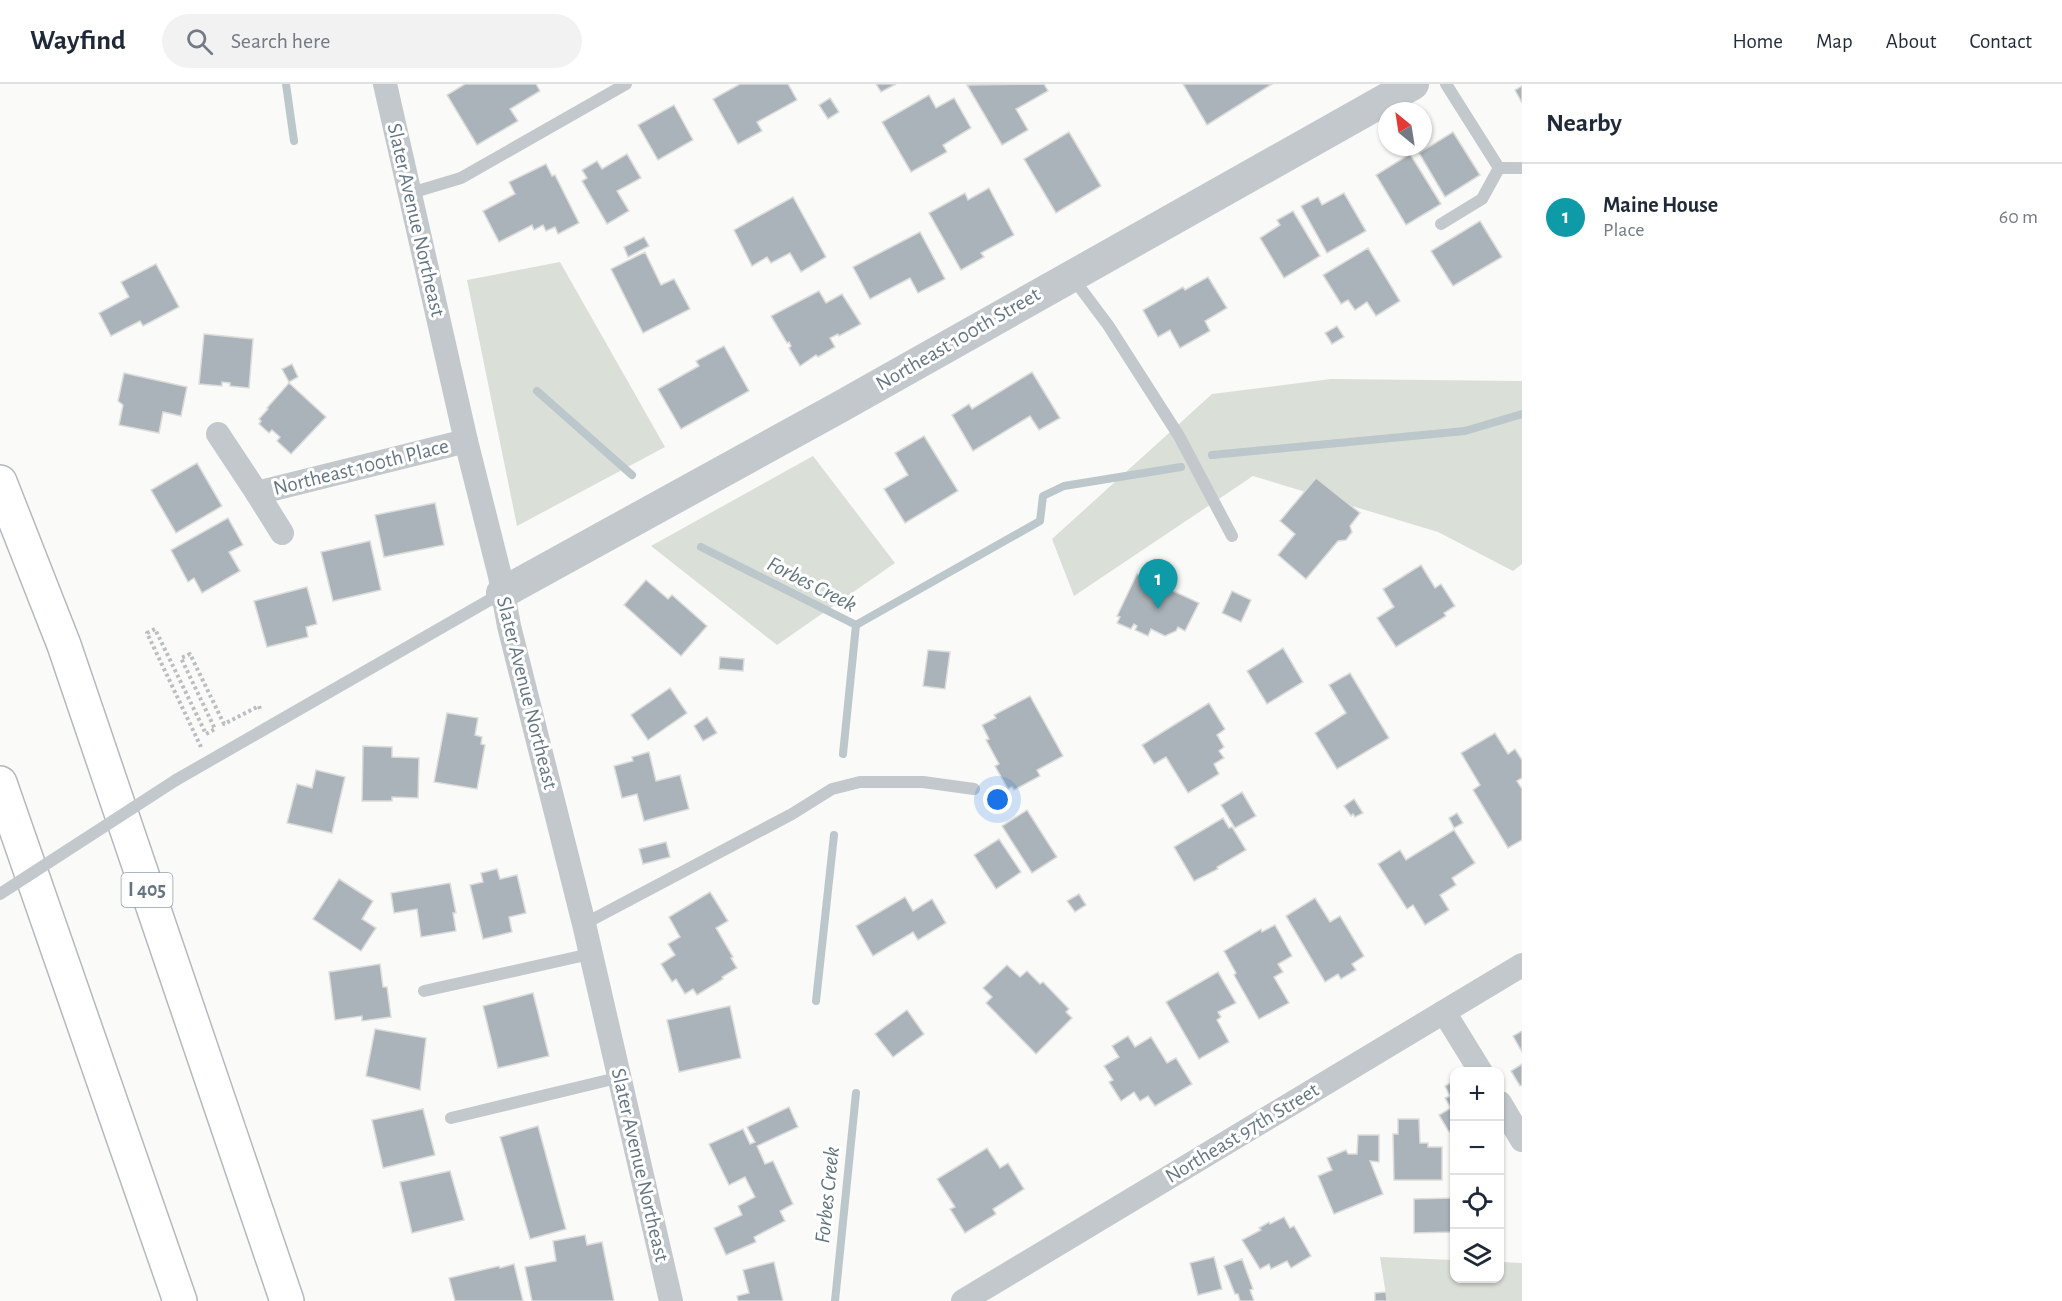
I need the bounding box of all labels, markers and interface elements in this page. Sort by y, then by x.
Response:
search box [162,14,582,68]
icon: search [183,25,216,58]
text: Wayfind [30,27,126,55]
text: Search here [231,30,330,52]
text: Home [1732,31,1783,52]
text: Map [1816,31,1853,52]
text: About [1886,31,1936,52]
text: Contact [1969,31,2032,52]
north arrow [1378,102,1432,156]
text: Nearby [1546,110,1622,136]
street label: Slater Avenue Northeast [384,121,449,319]
text: Maine House [1603,194,1718,216]
text: 1 [1562,207,1569,227]
text: 60 m [1999,207,2038,227]
text: Place [1603,220,1644,240]
street label: Northeast 100th Street [872,283,1044,395]
street label: Northeast 100th Place [271,435,451,499]
water label: Forbes Creek [764,552,860,616]
pin: 1 [1138,560,1178,609]
street label: Slater Avenue Northeast [493,594,561,792]
your location [983,785,1012,814]
road number: I 405 [122,873,172,907]
street label: Slater Avenue Northeast [608,1066,673,1264]
map controls [1450,1067,1504,1283]
button: + [1450,1067,1504,1121]
street label: Northeast 97th Street [1162,1079,1323,1187]
button: − [1450,1121,1504,1175]
water label: Forbes Creek [811,1145,843,1245]
button: locate [1450,1175,1504,1229]
button: layers [1450,1229,1504,1283]

